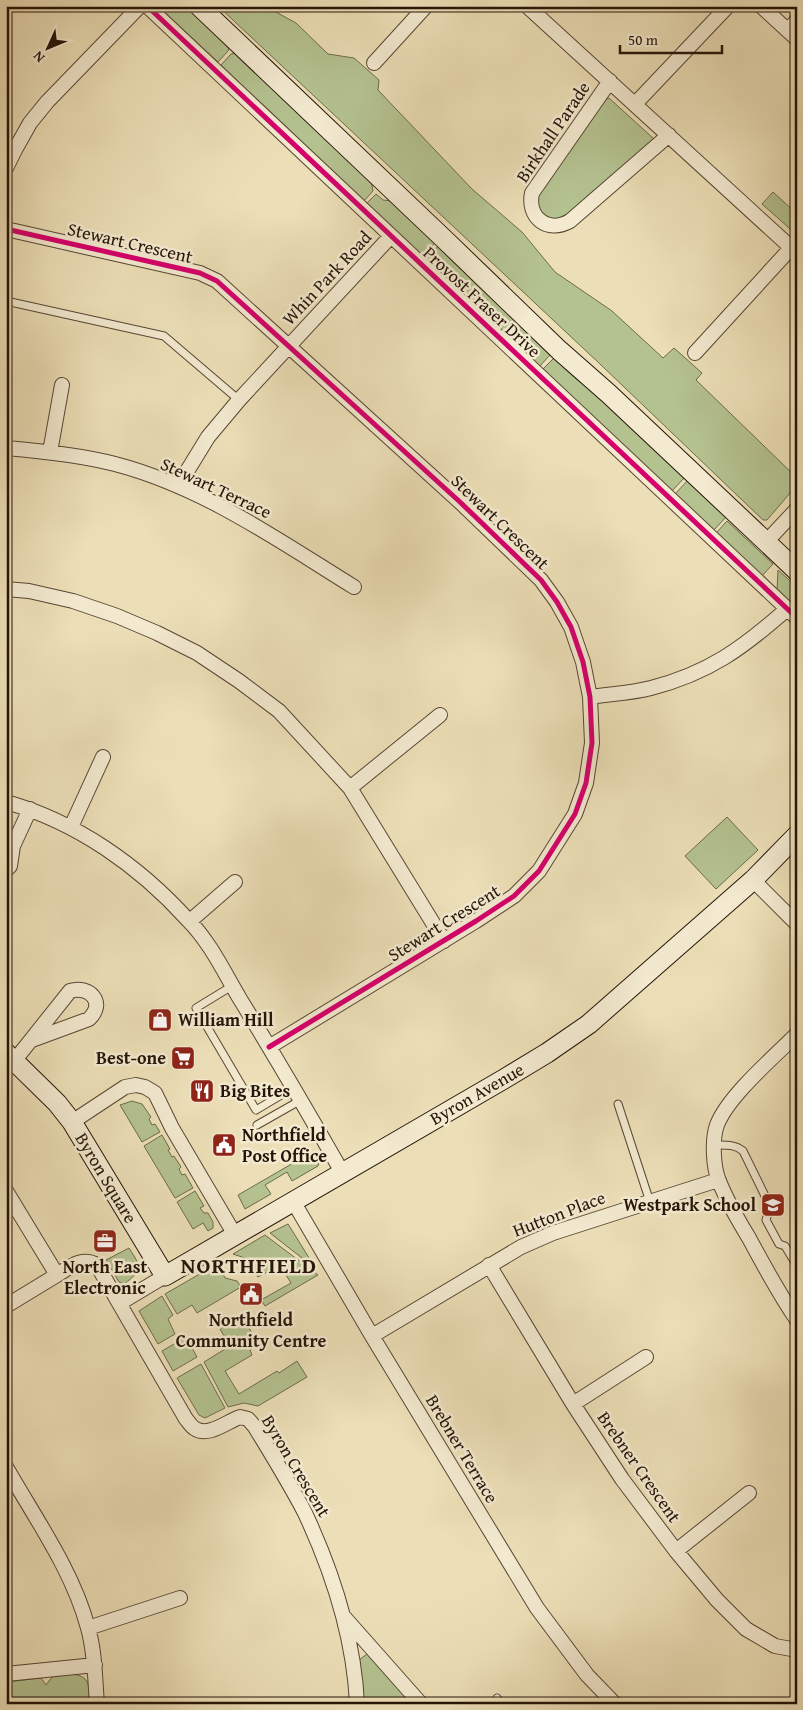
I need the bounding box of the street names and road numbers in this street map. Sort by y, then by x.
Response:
street label: Birkhall Parade [509,76,596,188]
street label: Stewart Crescent [65,215,196,270]
street label: Whin Park Road [276,224,378,331]
street label: Provost Fraser Drive [417,240,547,364]
street label: Stewart Terrace [156,450,276,525]
street label: Stewart Crescent [445,468,556,576]
street label: Stewart Crescent [382,877,506,968]
street label: Byron Avenue [425,1056,529,1131]
street label: Byron Square [69,1127,144,1228]
street label: Hutton Place [509,1183,609,1244]
street label: Brebner Terrace [419,1389,506,1508]
street label: Brebner Crescent [591,1406,688,1528]
street label: Byron Crescent [255,1410,338,1523]

